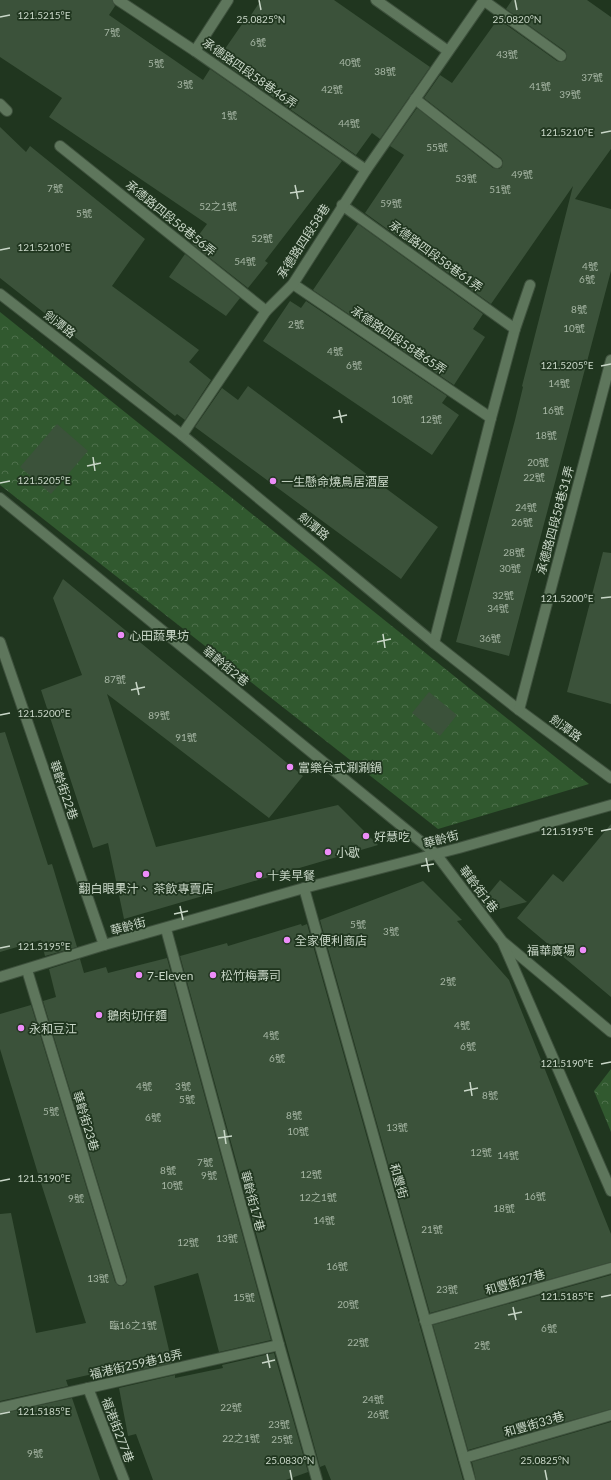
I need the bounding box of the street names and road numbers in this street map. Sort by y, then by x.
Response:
street label: 承德路四段58巷46弄 [200,35,300,111]
street label: 承德路四段58巷56弄 [123,177,219,259]
street label: 承德路四段58巷 [273,201,333,281]
street label: 承德路四段58巷61弄 [386,217,486,295]
street label: 承德路四段58巷65弄 [348,303,450,377]
street label: 劍潭路 [41,307,79,341]
street label: 承德路四段58巷31弄 [533,464,577,576]
street label: 劍潭路 [295,509,333,543]
street label: 華齡街2巷 [200,643,252,689]
street label: 劍潭路 [547,711,585,745]
street label: 華齡街22巷 [47,758,81,822]
street label: 華齡街 [422,827,460,851]
street label: 華齡街1巷 [456,863,502,915]
street label: 華齡街 [109,914,147,938]
street label: 華齡街23巷 [70,1089,102,1153]
street label: 和豐街 [387,1162,411,1200]
street label: 華齡街17巷 [238,1169,268,1233]
street label: 和豐街27巷 [483,1266,547,1298]
street label: 福港街259巷18弄 [88,1346,184,1382]
street label: 福港街277巷 [99,1395,137,1465]
street label: 和豐街33巷 [502,1408,566,1440]

